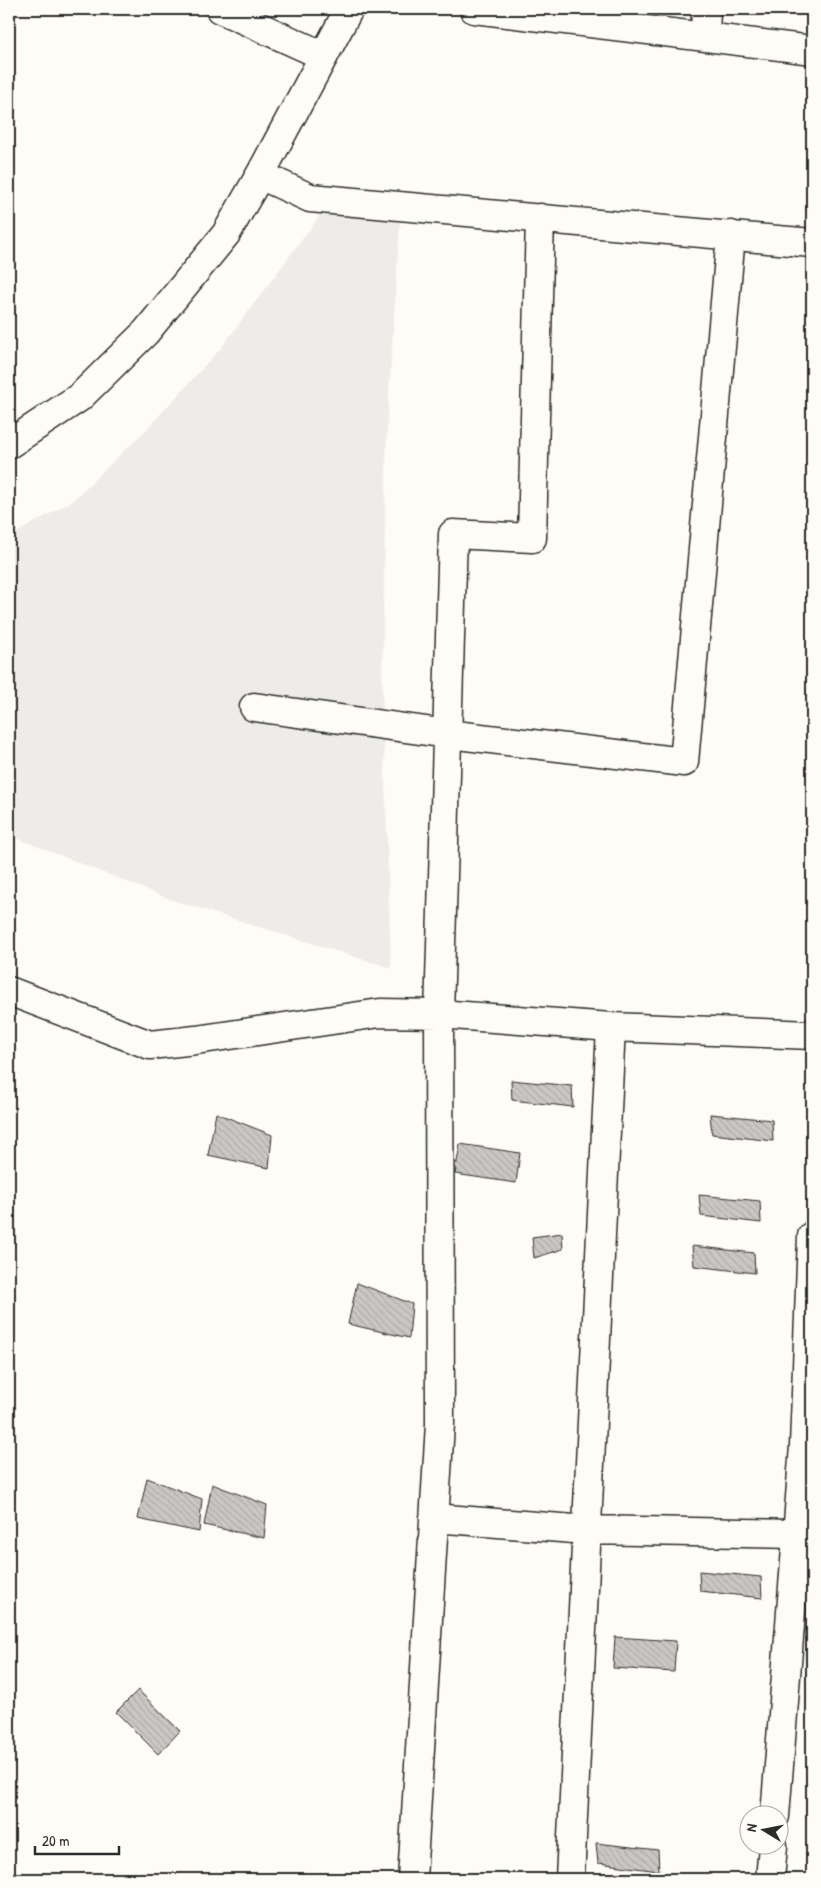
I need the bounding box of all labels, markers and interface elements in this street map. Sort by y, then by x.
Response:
north arrow [738,1806,788,1856]
text: N [741,1822,761,1833]
scale bar [35,1823,119,1855]
text: 20 m [42,1830,69,1851]

